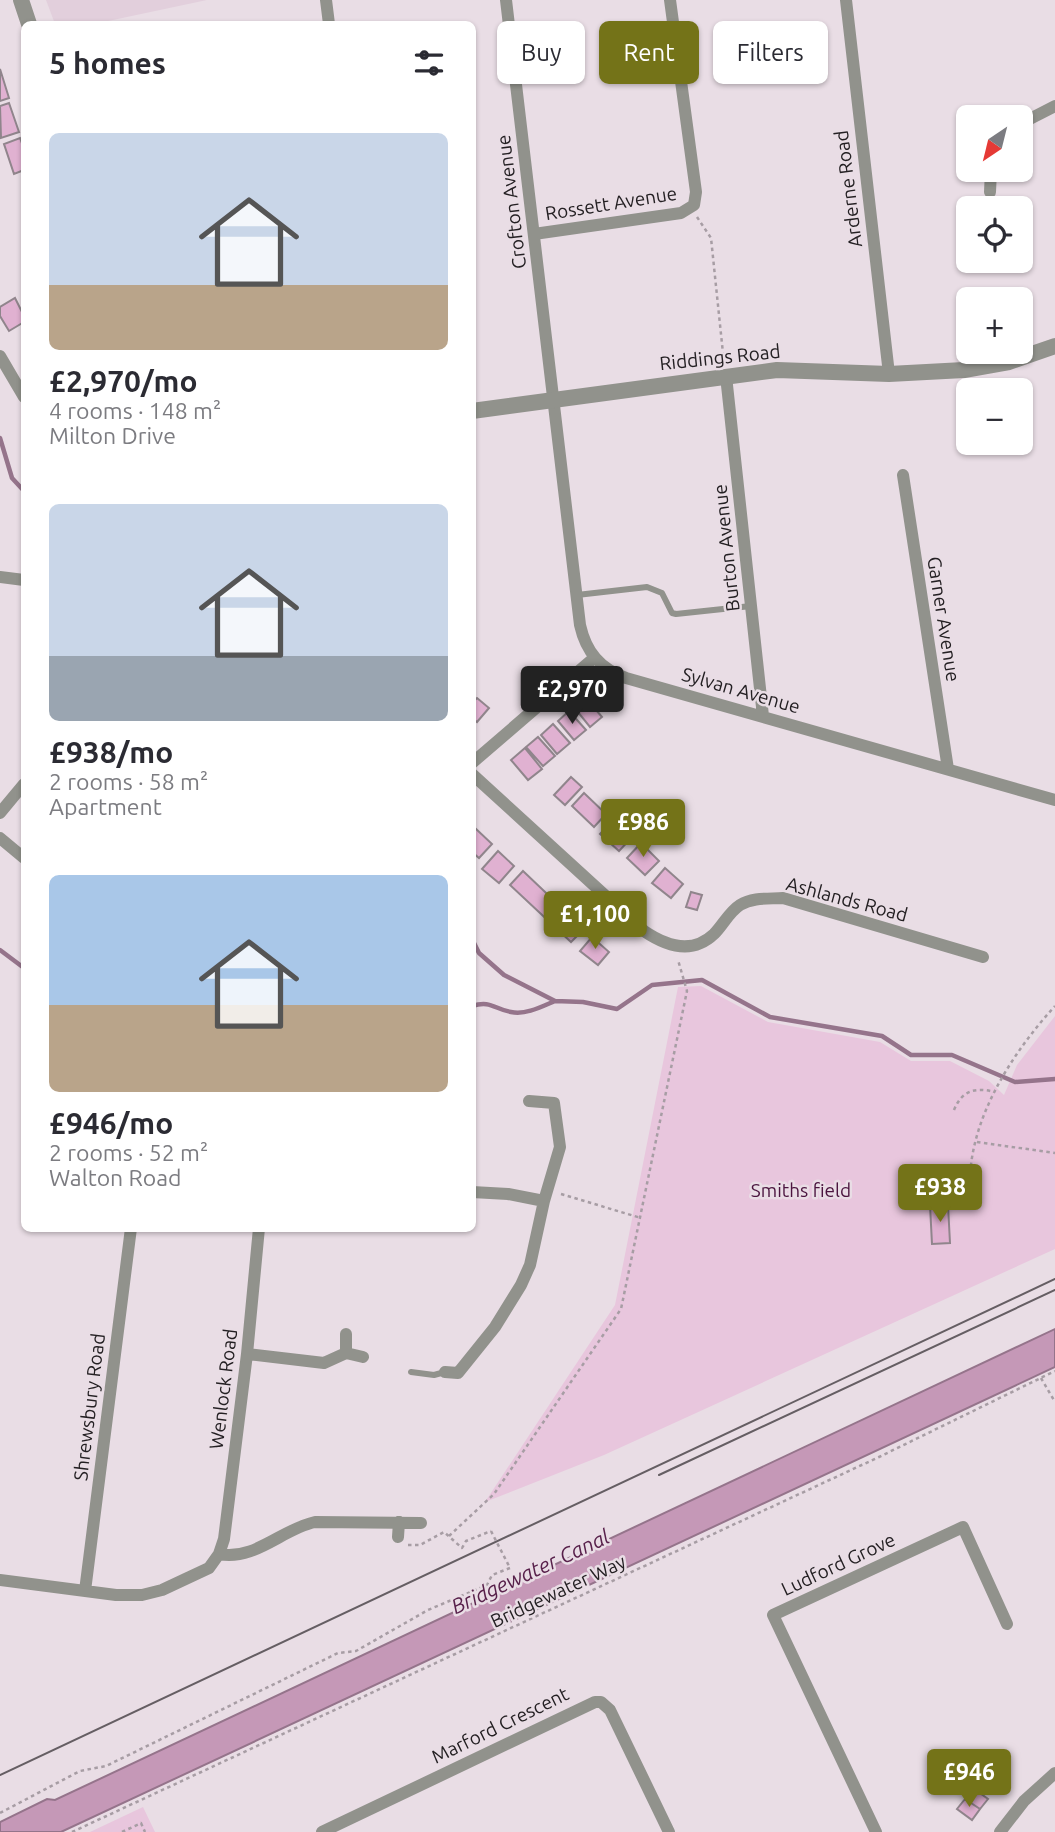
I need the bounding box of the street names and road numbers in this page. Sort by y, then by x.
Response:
street label: Arderne Road [830,129,866,249]
street label: Crofton Avenue [492,134,530,270]
street label: Rossett Avenue [543,182,679,224]
street label: Riddings Road [658,340,782,374]
street label: Burton Avenue [708,483,744,613]
street label: Garner Avenue [923,555,965,683]
street label: Sylvan Avenue [679,663,803,717]
street label: Ashlands Road [784,872,910,926]
street label: Wenlock Road [205,1327,241,1451]
street label: Shrewsbury Road [69,1332,109,1482]
street label: Ludford Grove [778,1528,898,1600]
street label: Bridgewater Way [487,1550,629,1632]
street label: Marford Crescent [428,1682,573,1768]

